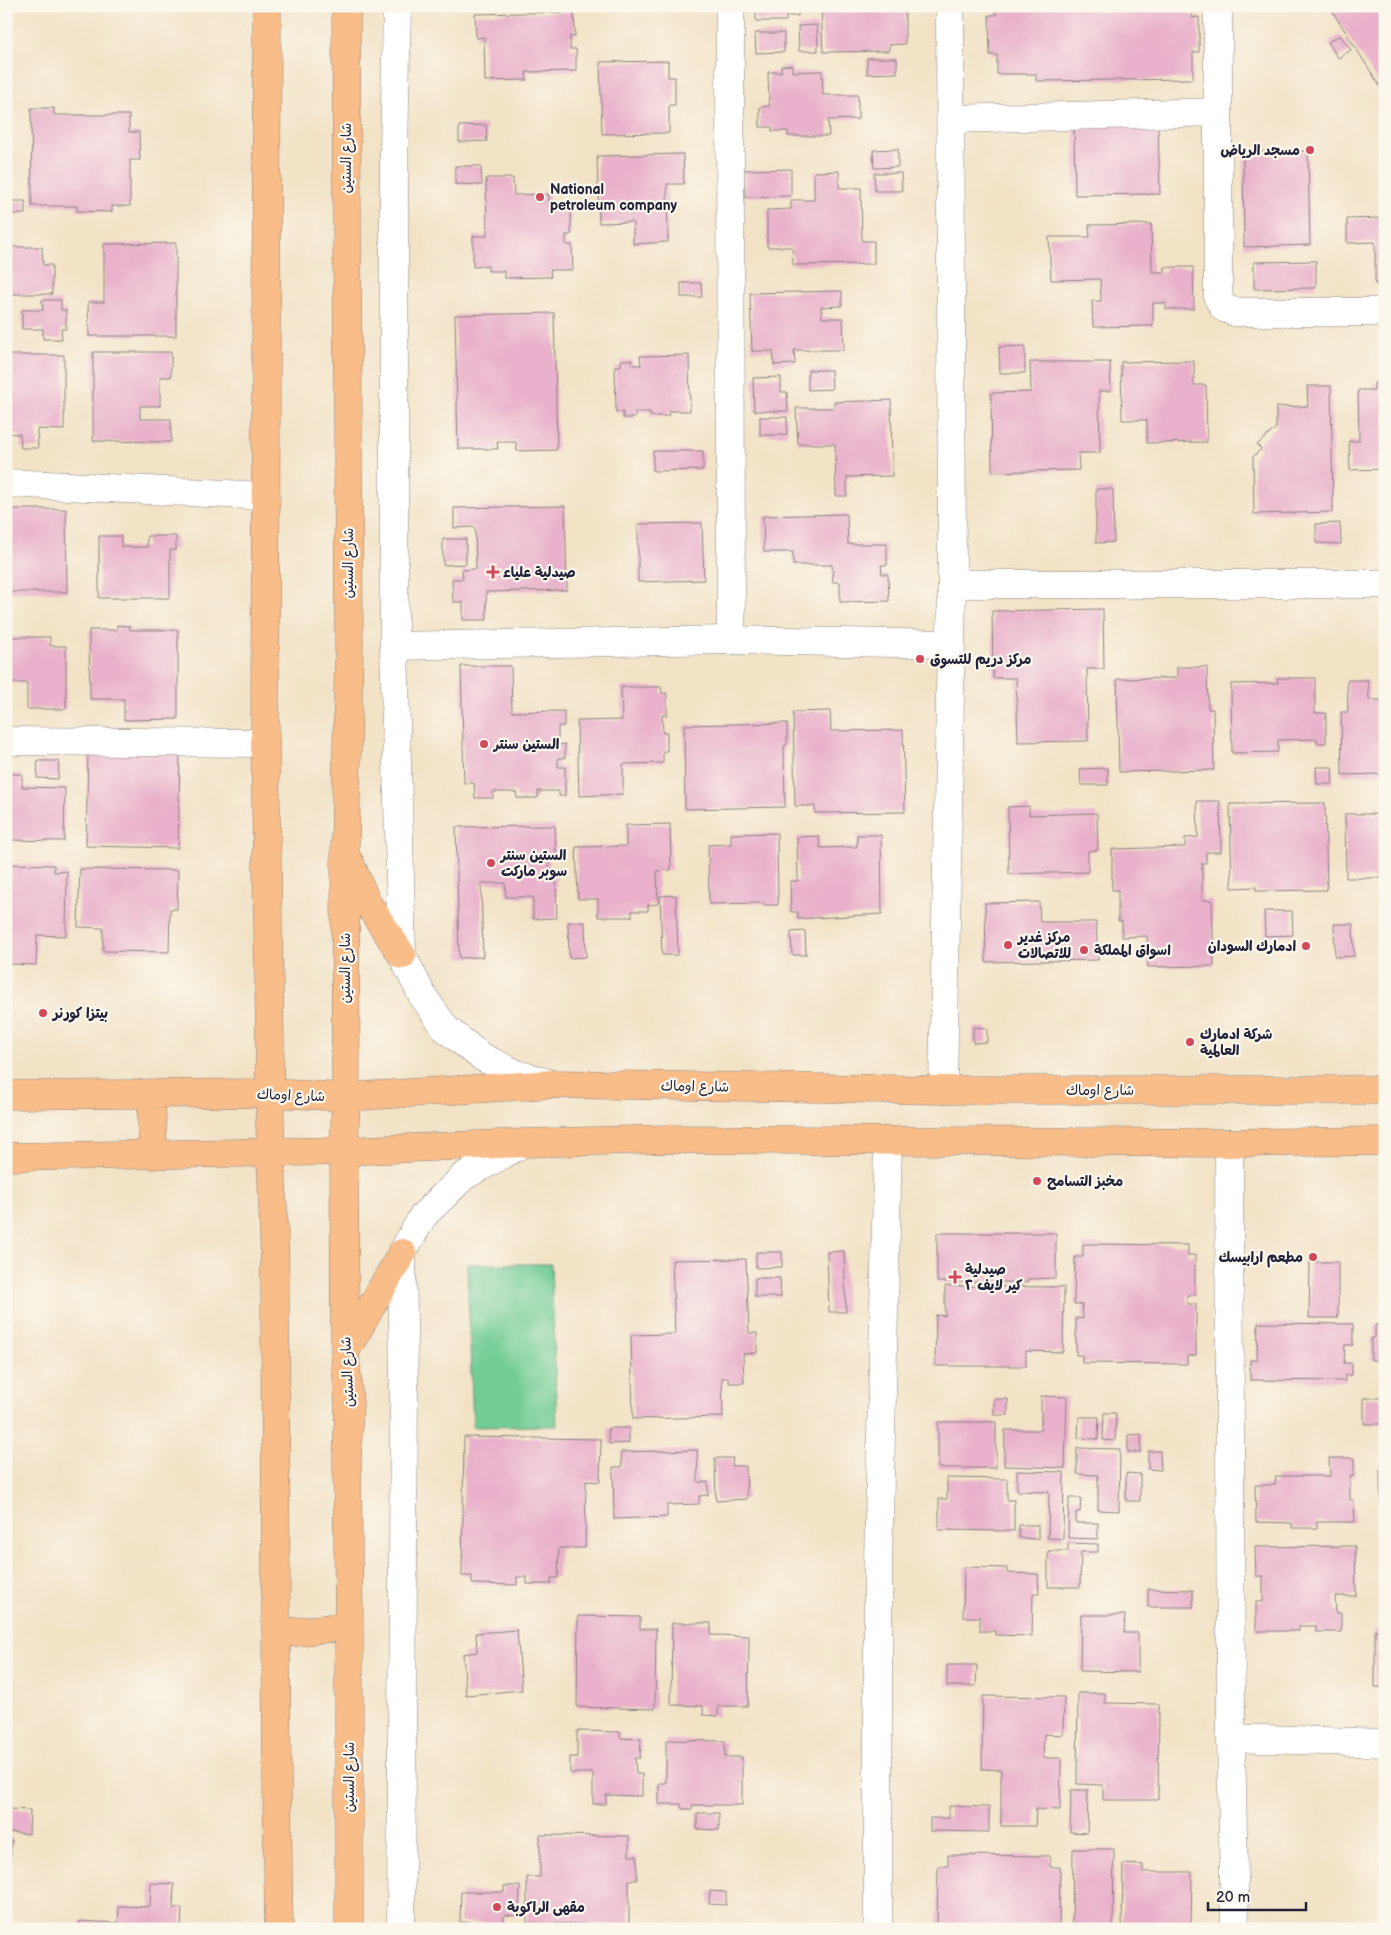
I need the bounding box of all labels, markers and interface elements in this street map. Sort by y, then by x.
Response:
street label: شارع الستين [338,123,356,193]
place label: مسجد الرياض [1221,142,1300,159]
marker: مسجد الرياض [1304,144,1316,156]
place label: National petroleum company [550,181,678,214]
marker: National petroleum company [534,191,546,203]
street label: شارع الستين [340,528,358,598]
place label: صيدلية علياء [503,564,576,581]
marker: صيدلية علياء [487,566,499,578]
place label: مركز دريم للتسوق [930,651,1031,670]
marker: مركز دريم للتسوق [914,653,926,665]
place label: الستين سنتر [492,736,560,753]
marker: الستين سنتر [478,738,490,750]
place label: الستين سنتر سوبر ماركت [499,847,567,881]
marker: الستين سنتر سوبر ماركت [485,857,497,869]
place label: مركز غدير للاتصالات [1016,929,1071,962]
street label: شارع الستين [337,933,355,1003]
place label: ادمارك السودان [1208,938,1296,955]
marker: مركز غدير للاتصالات [1002,939,1014,951]
marker: ادمارك السودان [1300,940,1312,952]
place label: اسواق المملكة [1094,942,1171,960]
marker: اسواق المملكة [1078,944,1090,956]
place label: بيتزا كورنر [51,1005,108,1023]
marker: بيتزا كورنر [37,1007,49,1019]
place label: شركة ادمارك العالمية [1200,1026,1272,1059]
marker: شركة ادمارك العالمية [1184,1036,1196,1048]
street label: شارع اوماك [661,1077,729,1097]
street label: شارع اوماك [1066,1082,1134,1100]
street label: شارع اوماك [257,1086,325,1106]
place label: مخبز التسامح [1047,1173,1123,1190]
marker: مخبز التسامح [1031,1175,1043,1187]
place label: مطعم ارابيسك [1219,1249,1303,1268]
marker: مطعم ارابيسك [1307,1251,1319,1263]
place label: صيدلية كير لايف ٢ [965,1261,1023,1294]
marker: صيدلية كير لايف ٢ [949,1271,961,1283]
street label: شارع الستين [337,1336,359,1408]
street label: شارع الستين [341,1742,359,1812]
scale bar [1208,1880,1306,1912]
text: 20 m [1216,1888,1250,1907]
place label: مقهى الراكوبة [507,1899,585,1917]
marker: مقهى الراكوبة [491,1901,503,1913]

